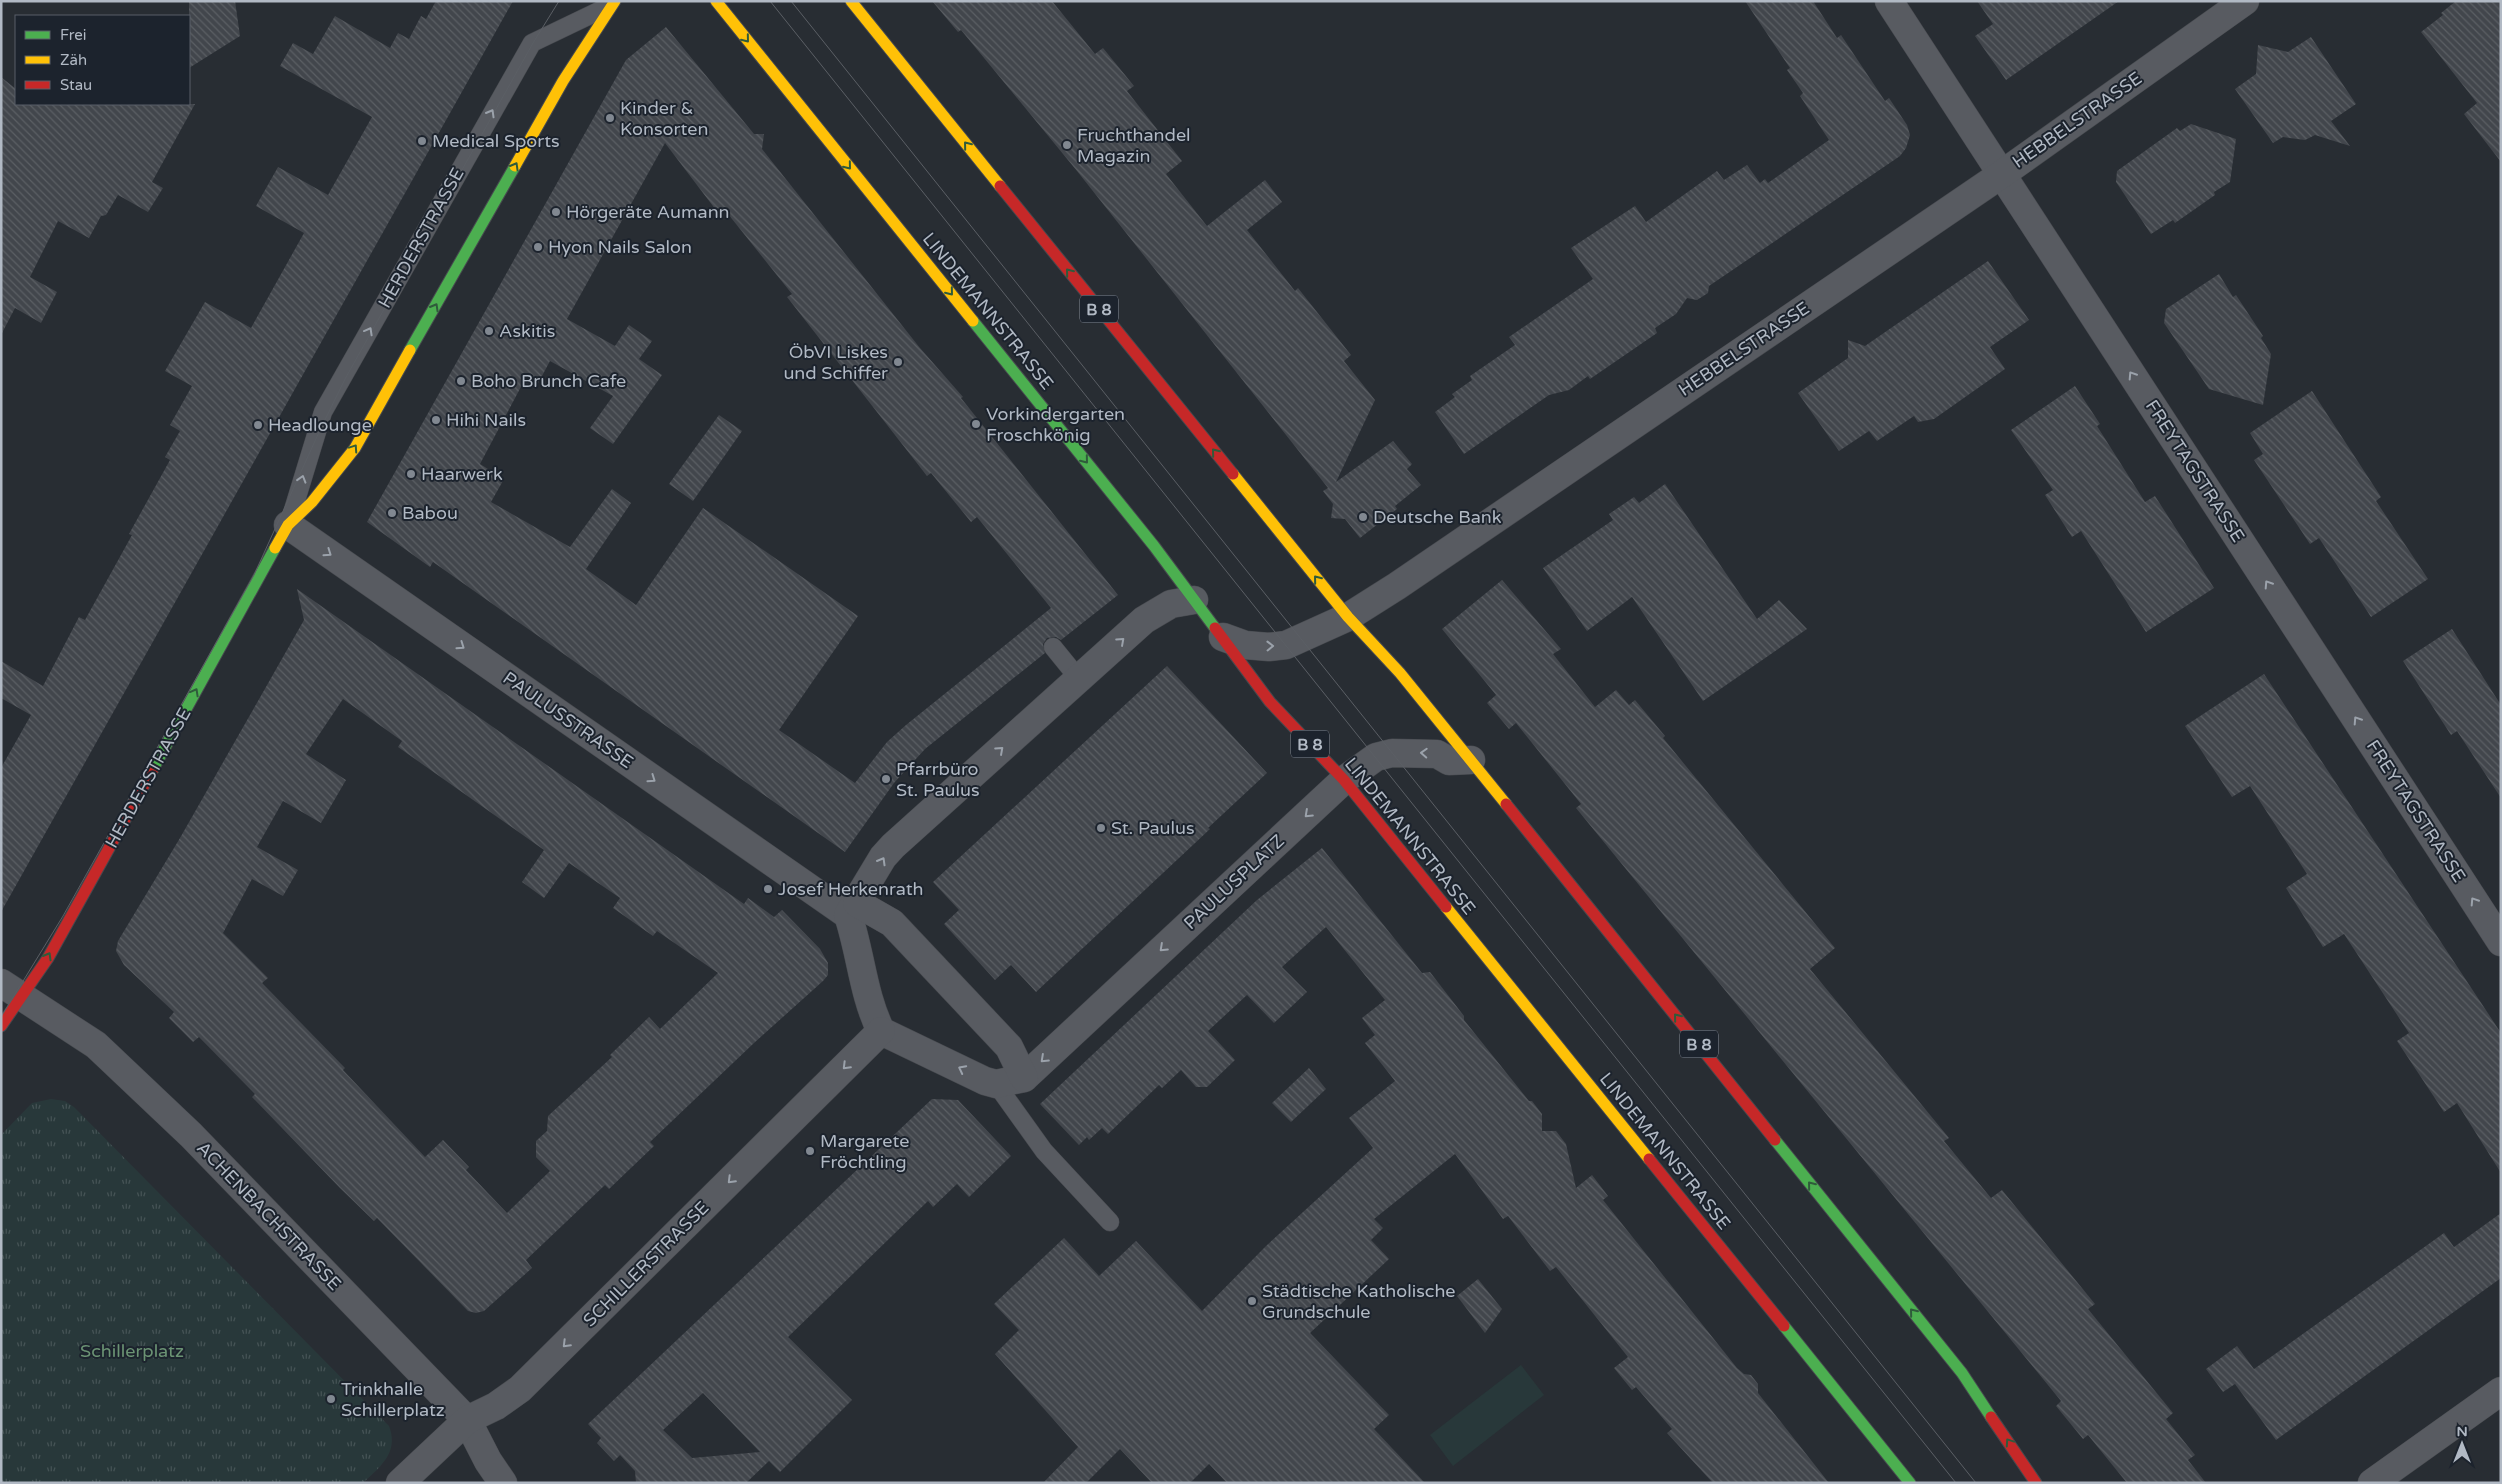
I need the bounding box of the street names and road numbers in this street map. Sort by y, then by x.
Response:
street label: HEBBELSTRASSE [2008,67,2146,173]
street label: HERDERSTRASSE [373,164,469,312]
street label: LINDEMANNSTRASSE [918,228,1058,394]
road number: B 8 [1080,296,1118,322]
street label: HEBBELSTRASSE [1674,297,1814,401]
street label: FREYTAGSTRASSE [2141,396,2249,546]
street label: PAULUSSTRASSE [499,667,637,773]
street label: HERDERSTRASSE [100,704,196,852]
road number: B 8 [1291,731,1329,758]
street label: FREYTAGSTRASSE [2362,736,2470,886]
street label: LINDEMANNSTRASSE [1340,753,1480,919]
street label: PAULUSPLATZ [1179,830,1289,934]
road number: B 8 [1680,1030,1718,1058]
street label: LINDEMANNSTRASSE [1595,1068,1735,1234]
street label: ACHENBACHSTRASSE [192,1137,346,1295]
street label: SCHILLERSTRASSE [579,1197,713,1331]

